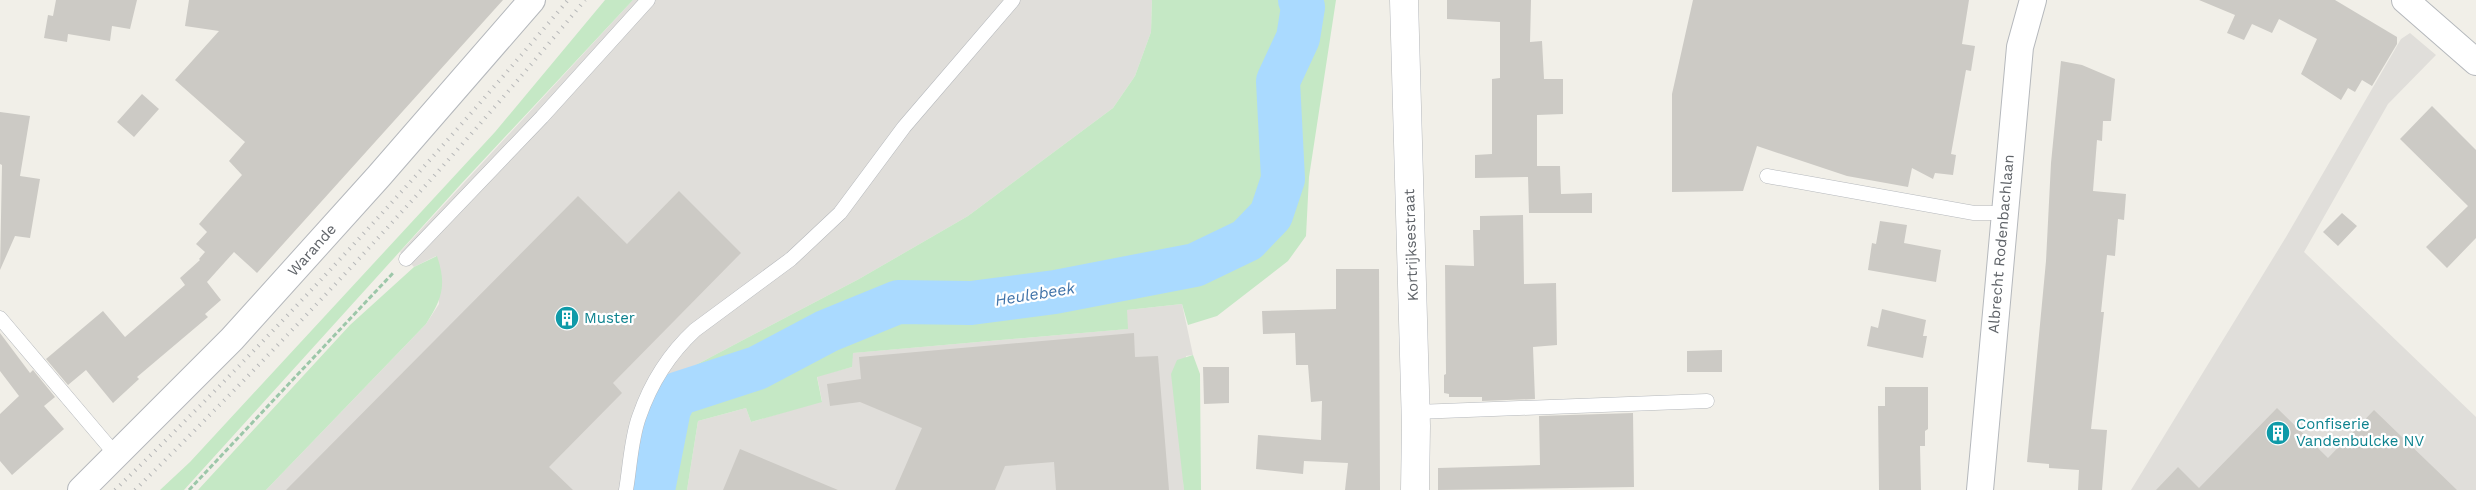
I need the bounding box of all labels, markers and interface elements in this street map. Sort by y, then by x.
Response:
street label: Albrecht Rodenbachlaan [1984,154,2018,334]
street label: Kortrijksestraat [1400,188,1422,301]
street label: Warande [284,220,340,280]
water label: Heulebeek [994,278,1078,310]
building icon: Muster [554,305,580,331]
place label: Muster [584,309,635,327]
place label: Confiserie Vandenbulcke NV [2296,415,2425,450]
building icon: Confiserie Vandenbulcke NV [2265,420,2291,446]

